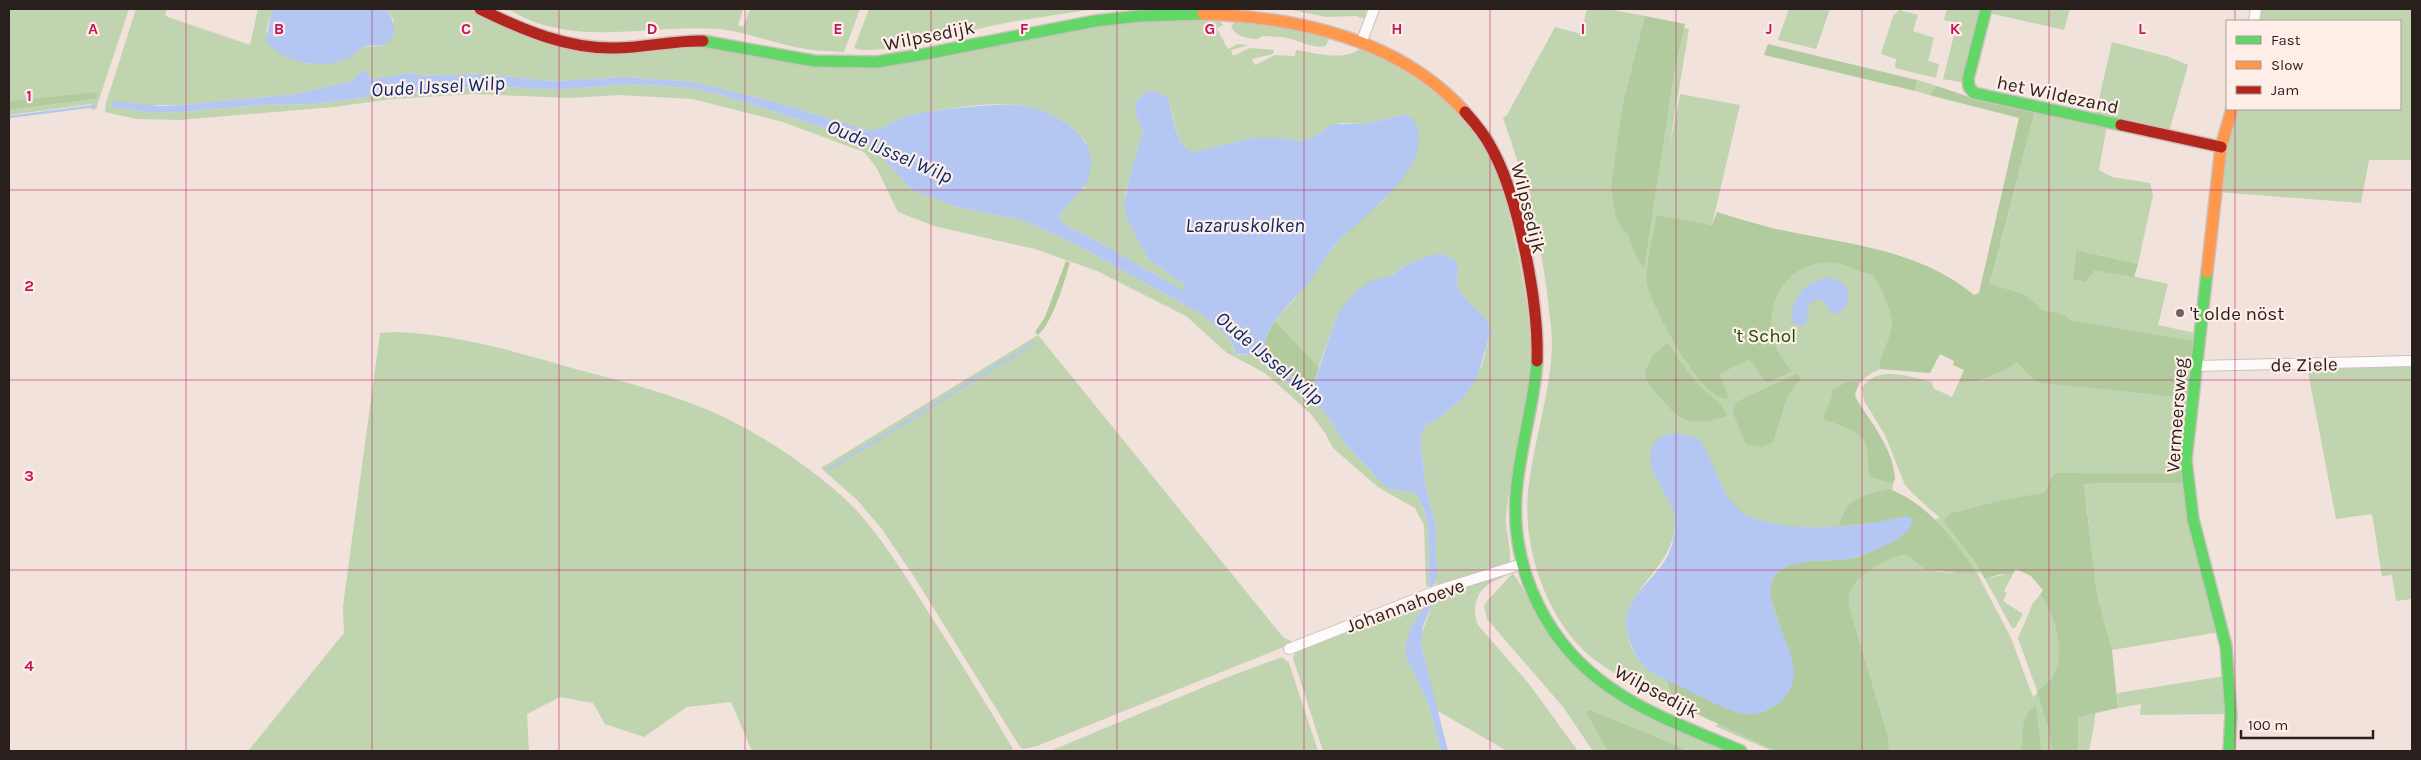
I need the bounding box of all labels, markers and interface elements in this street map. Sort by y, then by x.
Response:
street label: Wilpsedijk [882,16,977,56]
text: A [88,19,98,38]
text: B [274,19,284,38]
text: C [461,19,471,38]
text: D [647,19,658,38]
text: E [833,19,843,38]
text: F [1020,19,1029,38]
text: G [1205,19,1215,38]
text: H [1391,19,1403,38]
text: I [1581,19,1585,38]
text: J [1765,19,1773,38]
text: K [1950,19,1961,38]
text: L [2138,19,2146,38]
legend [2226,20,2401,110]
text: Fast [2271,31,2301,49]
text: Slow [2271,56,2303,74]
water label: Oude IJssel Wilp [371,71,506,101]
street label: het Wildezand [1995,71,2121,119]
text: Jam [2271,81,2299,99]
text: 1 [26,86,32,105]
water label: Oude IJssel Wilp [824,115,956,188]
street label: Wilpsedijk [1506,161,1550,256]
water label: Lazaruskolken [1185,214,1305,237]
text: 2 [24,276,34,295]
place label: 't olde nöst [2190,303,2284,325]
water label: Oude IJssel Wilp [1211,307,1329,410]
marker: 't olde nöst [2174,307,2186,319]
park label: 't Schol [1734,325,1796,347]
street label: de Ziele [2270,353,2338,377]
street label: Vermeersweg [2162,357,2192,473]
text: 3 [24,466,34,485]
street label: Johannahoeve [1343,574,1467,638]
text: 4 [24,656,34,675]
street label: Wilpsedijk [1611,660,1703,723]
scale bar [2241,708,2374,740]
text: 100 m [2248,716,2288,734]

